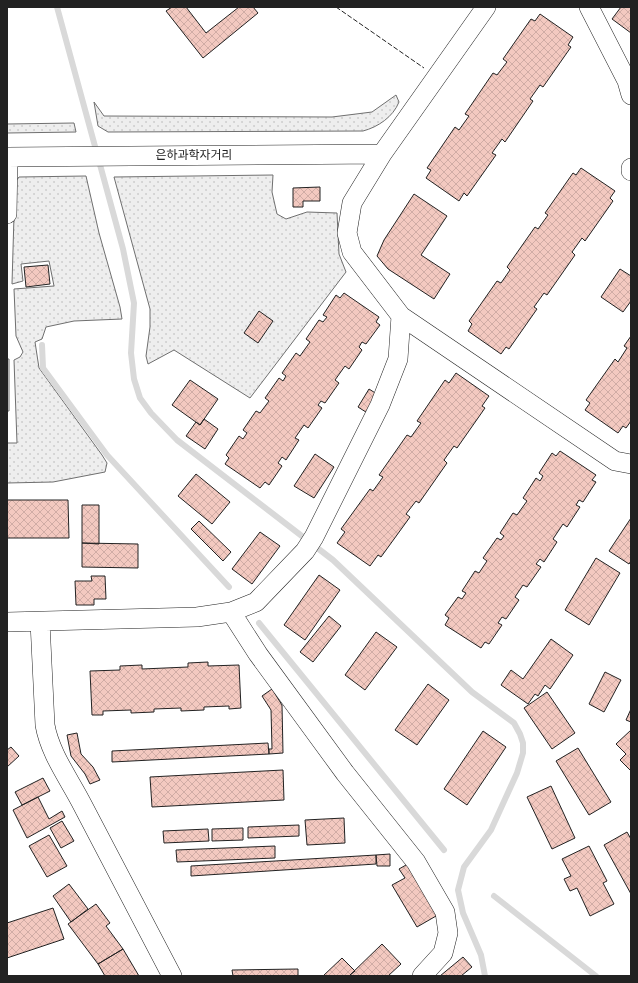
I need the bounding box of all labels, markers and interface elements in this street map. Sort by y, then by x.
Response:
street label: 은하과학자거리 [155,147,233,161]

